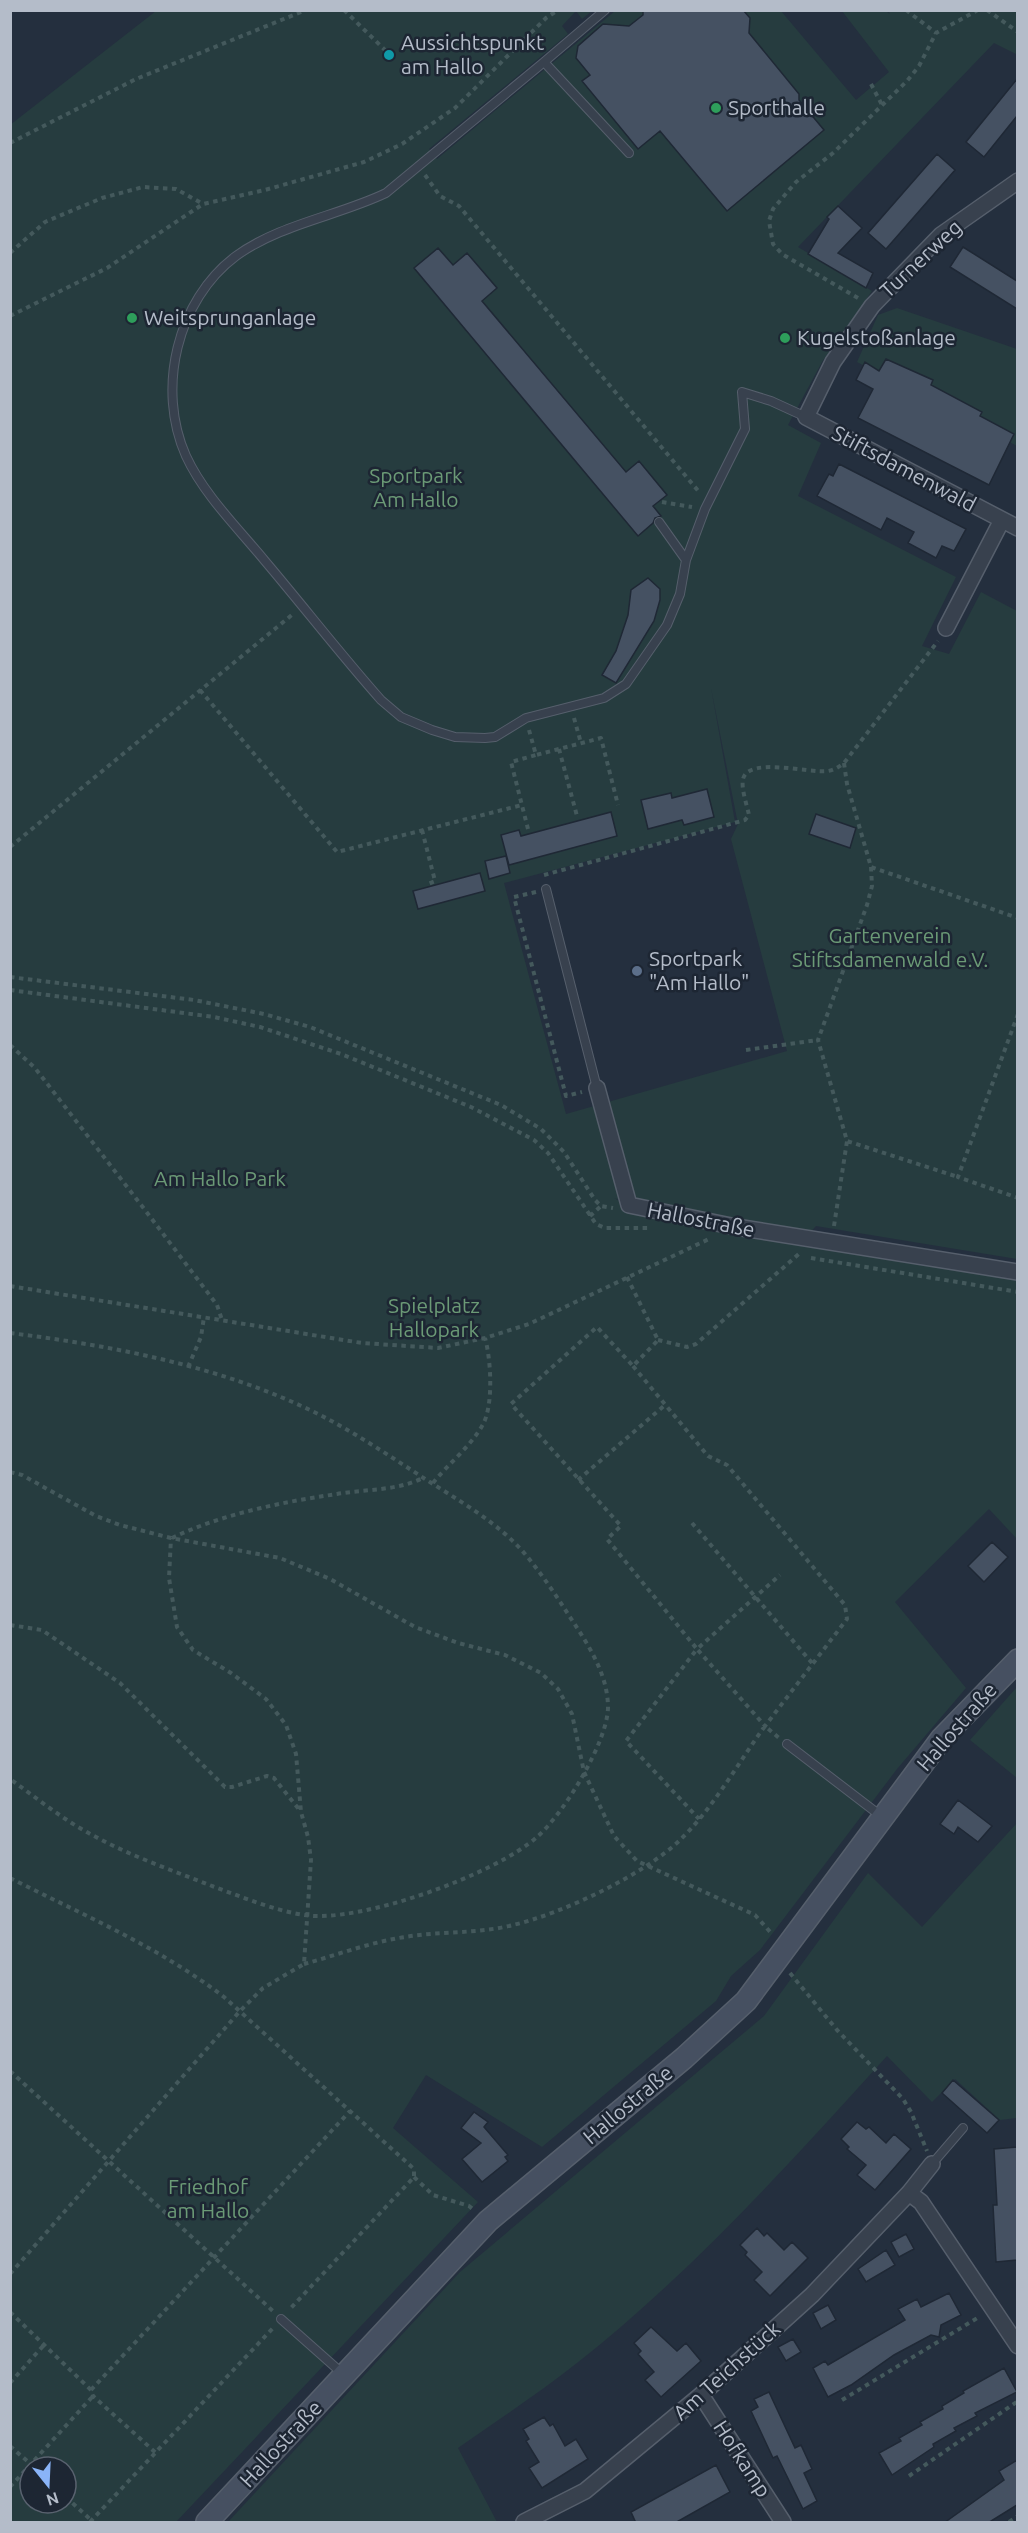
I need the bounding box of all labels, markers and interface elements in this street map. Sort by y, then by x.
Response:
place label: Aussichtspunkt am Hallo [401,30,544,78]
marker: Aussichtspunkt am Hallo [382,48,396,62]
place label: Sporthalle [728,95,825,119]
marker: Sporthalle [709,101,723,115]
street label: Turnerweg [874,214,966,302]
place label: Weitsprunganlage [144,305,316,329]
marker: Weitsprunganlage [125,311,139,325]
place label: Kugelstoßanlage [797,325,956,349]
marker: Kugelstoßanlage [778,331,792,345]
street label: Stiftsdamenwald [828,420,980,516]
park label: Sportpark Am Hallo [369,463,463,511]
park label: Gartenverein Stiftsdamenwald e.V. [792,923,988,971]
place label: Sportpark "Am Hallo" [649,946,749,994]
marker: Sportpark "Am Hallo" [630,964,644,978]
park label: Am Hallo Park [154,1166,286,1190]
street label: Hallostraße [645,1197,757,1241]
park label: Spielplatz Hallopark [388,1293,480,1341]
street label: Hallostraße [911,1677,1001,1775]
street label: Hallostraße [578,2060,677,2148]
park label: Friedhof am Hallo [167,2174,249,2222]
street label: Am Teichstück [668,2316,785,2424]
street label: Hallostraße [234,2395,326,2491]
street label: Hofkamp [709,2416,777,2501]
north arrow [18,2455,78,2515]
text: N [44,2489,61,2510]

